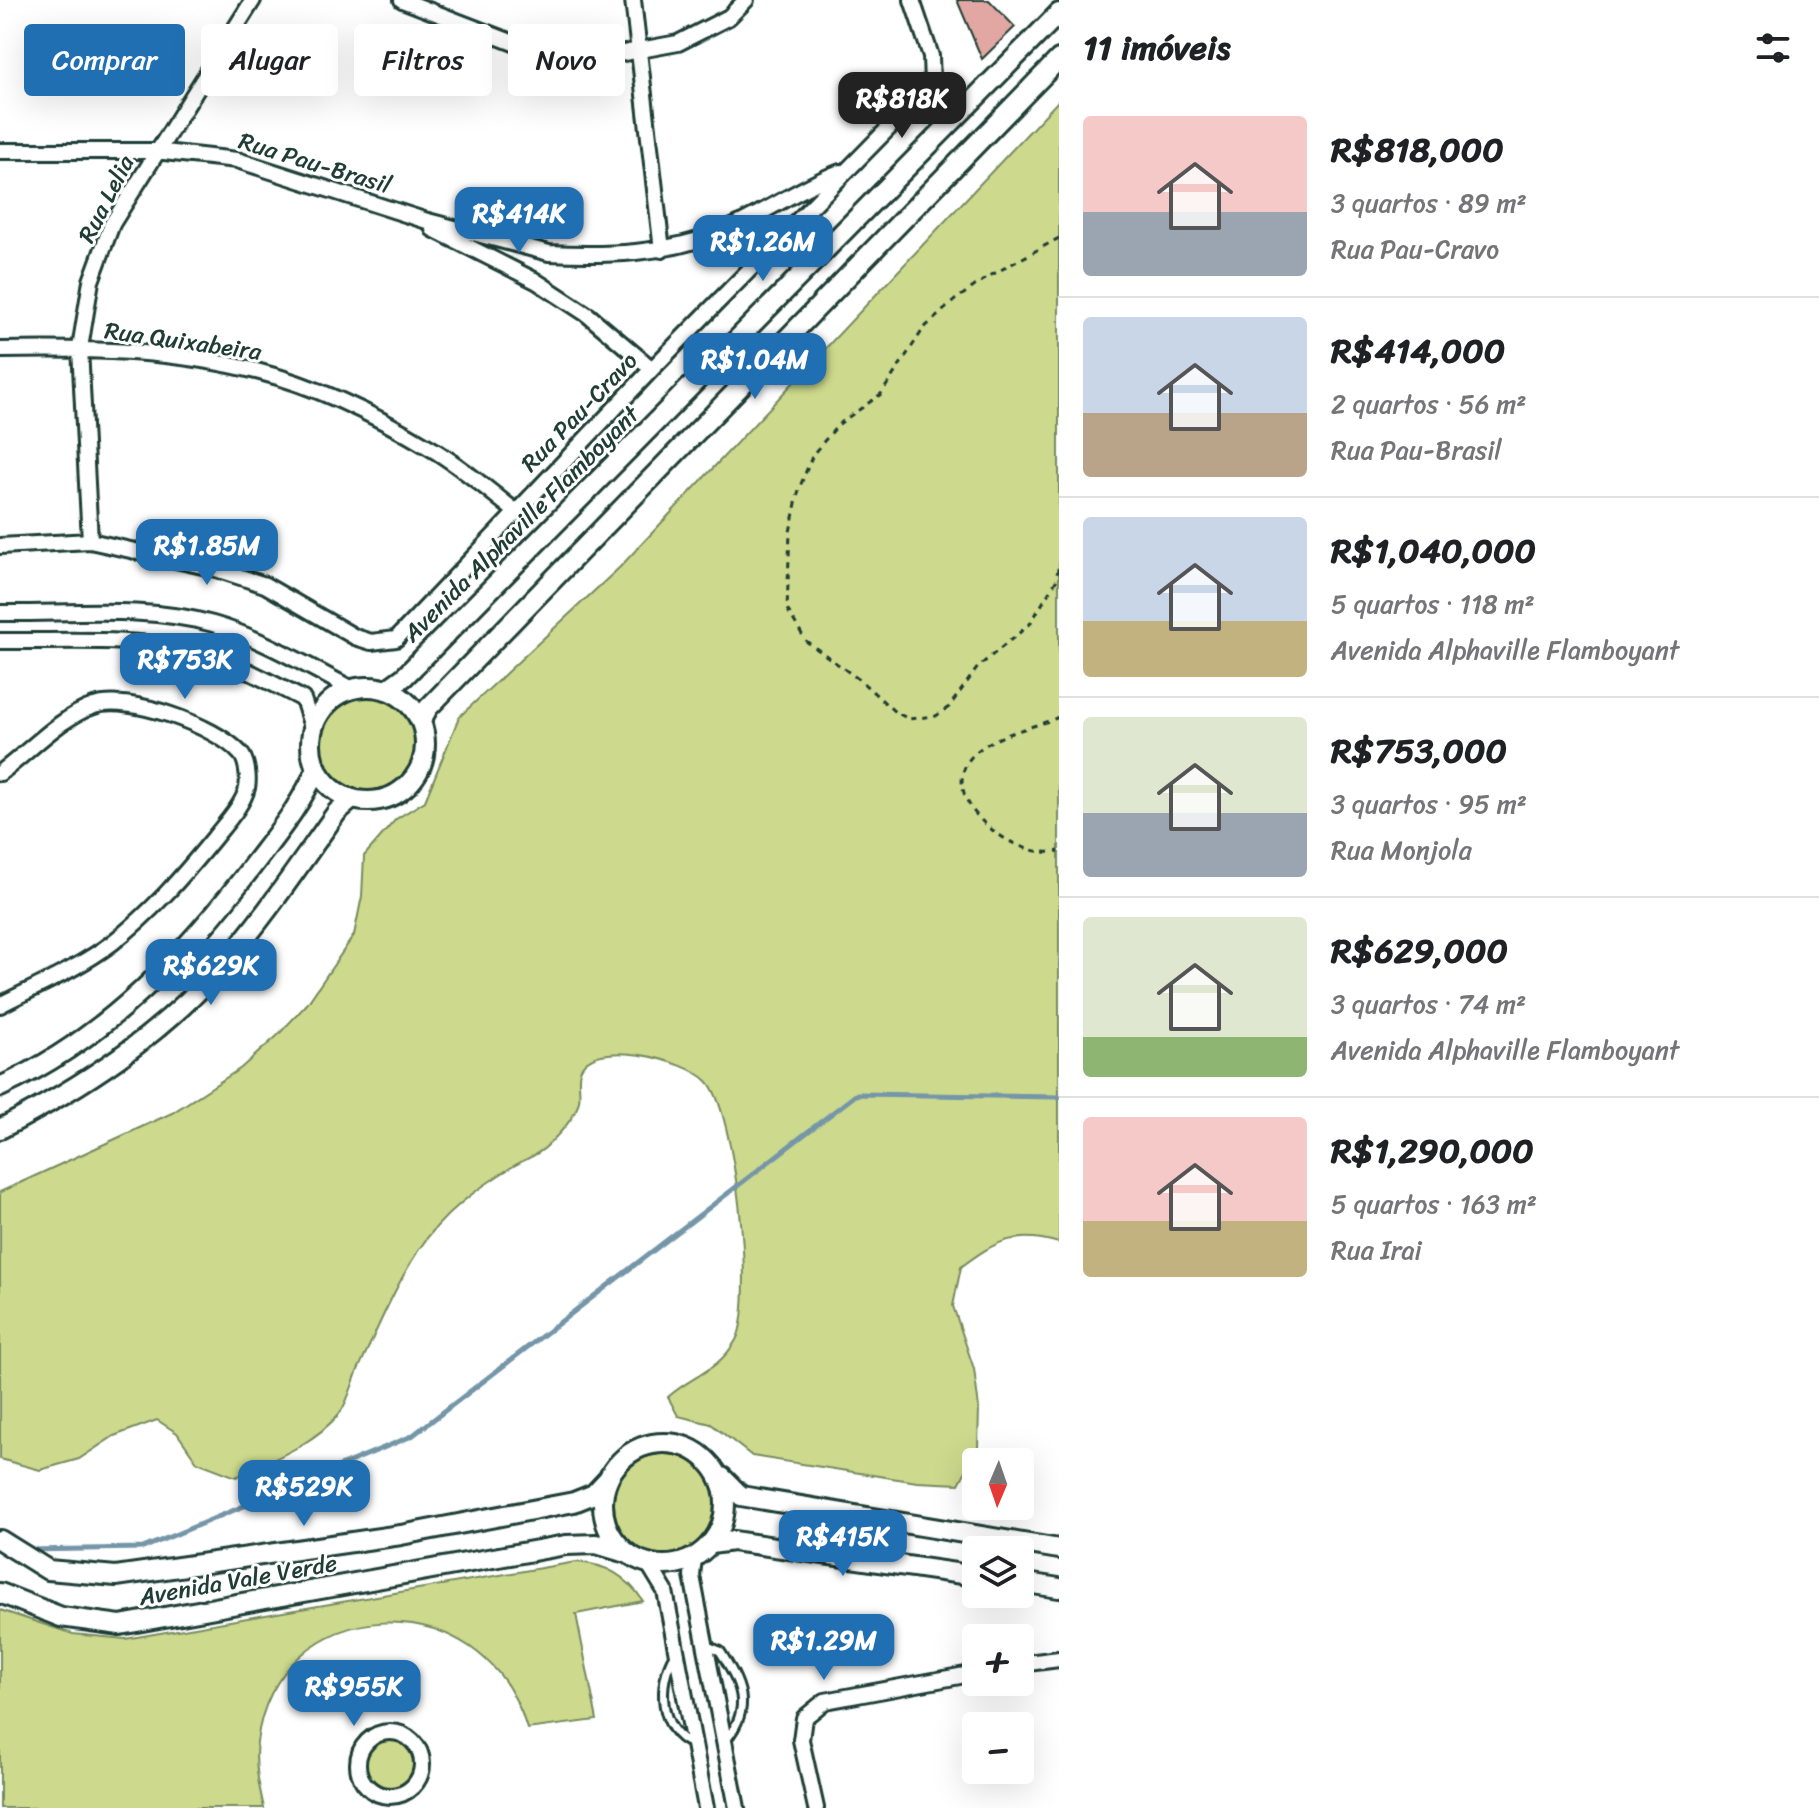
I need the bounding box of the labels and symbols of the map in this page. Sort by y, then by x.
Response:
pin: R$818K [837,72,967,140]
street label: Rua Pau-Brasil [233,120,398,206]
street label: Rua Lelia [66,147,146,250]
pin: R$414K [454,187,584,255]
pin: R$1.26M [689,215,837,283]
street label: Rua Quixabeira [102,309,265,373]
pin: R$1.04M [681,333,829,401]
street label: Rua Pau-Cravo [510,342,648,482]
street label: Avenida Alphaville Flamboyant [392,395,650,653]
pin: R$1.85M [133,519,281,587]
pin: R$753K [120,633,250,701]
pin: R$629K [146,939,276,1007]
north arrow [962,1448,1034,1520]
pin: R$529K [239,1460,369,1528]
pin: R$415K [778,1510,908,1578]
street label: Avenida Vale Verde [135,1542,340,1618]
pin: R$1.29M [750,1614,898,1682]
pin: R$955K [289,1660,419,1728]

